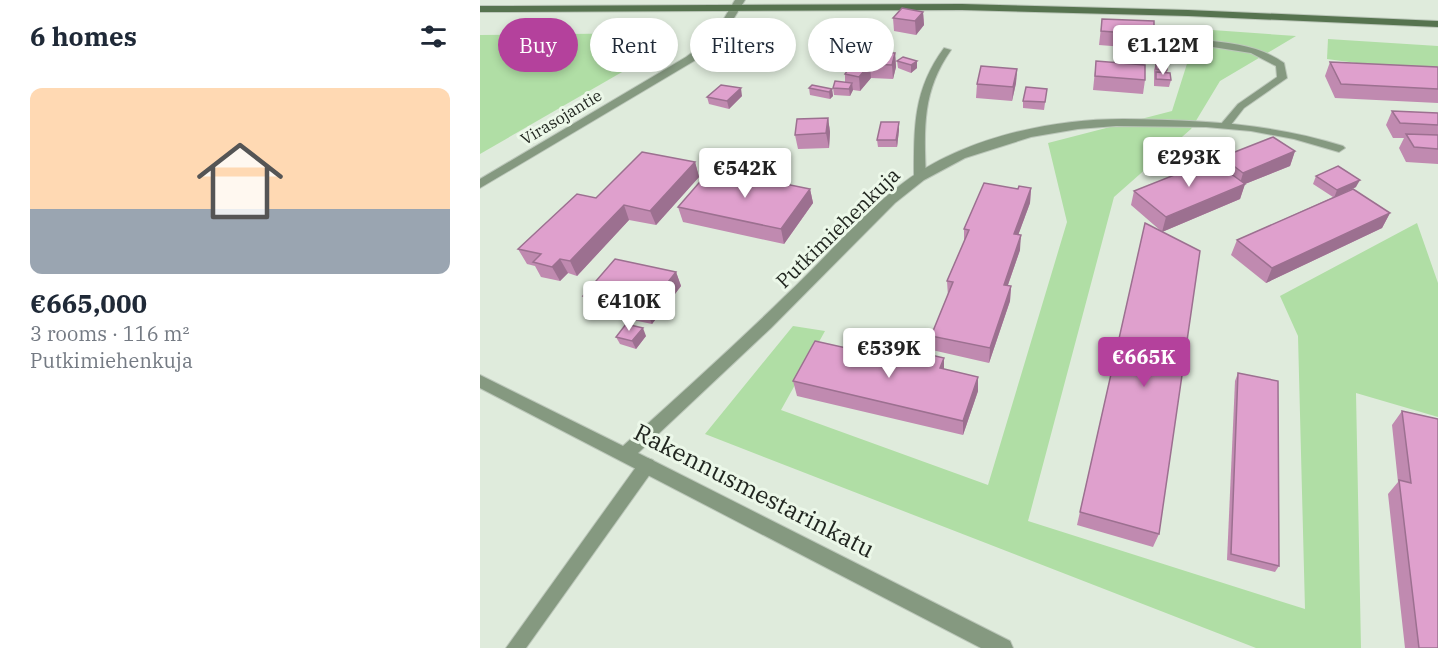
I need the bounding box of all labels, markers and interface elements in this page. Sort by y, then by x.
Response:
chip: Buy [498,18,578,72]
chip: Rent [590,18,678,72]
chip: Filters [690,18,796,72]
chip: New [808,18,894,72]
text: 6 homes [30,19,137,53]
icon: filters [417,20,450,53]
pin: €1.12M [1114,25,1212,76]
text: €1.12M [1127,31,1199,58]
street label: Virasojantie [517,85,605,149]
icon: home [186,127,294,235]
pin: €293K [1147,137,1231,188]
text: €293K [1157,143,1221,170]
pin: €542K [703,148,787,199]
text: €542K [713,154,777,181]
street label: Putkimiehenkuja [770,161,906,294]
pin: €410K [587,281,671,332]
text: €665,000 [30,286,147,320]
text: €410K [597,287,661,314]
text: 3 rooms · 116 m² [30,320,189,347]
pin: €539K [847,328,931,379]
text: €539K [857,334,921,361]
pin: €665K [1102,337,1186,388]
text: €665K [1112,343,1176,370]
text: Putkimiehenkuja [30,347,193,374]
street label: Rakennusmestarinkatu [629,416,880,565]

